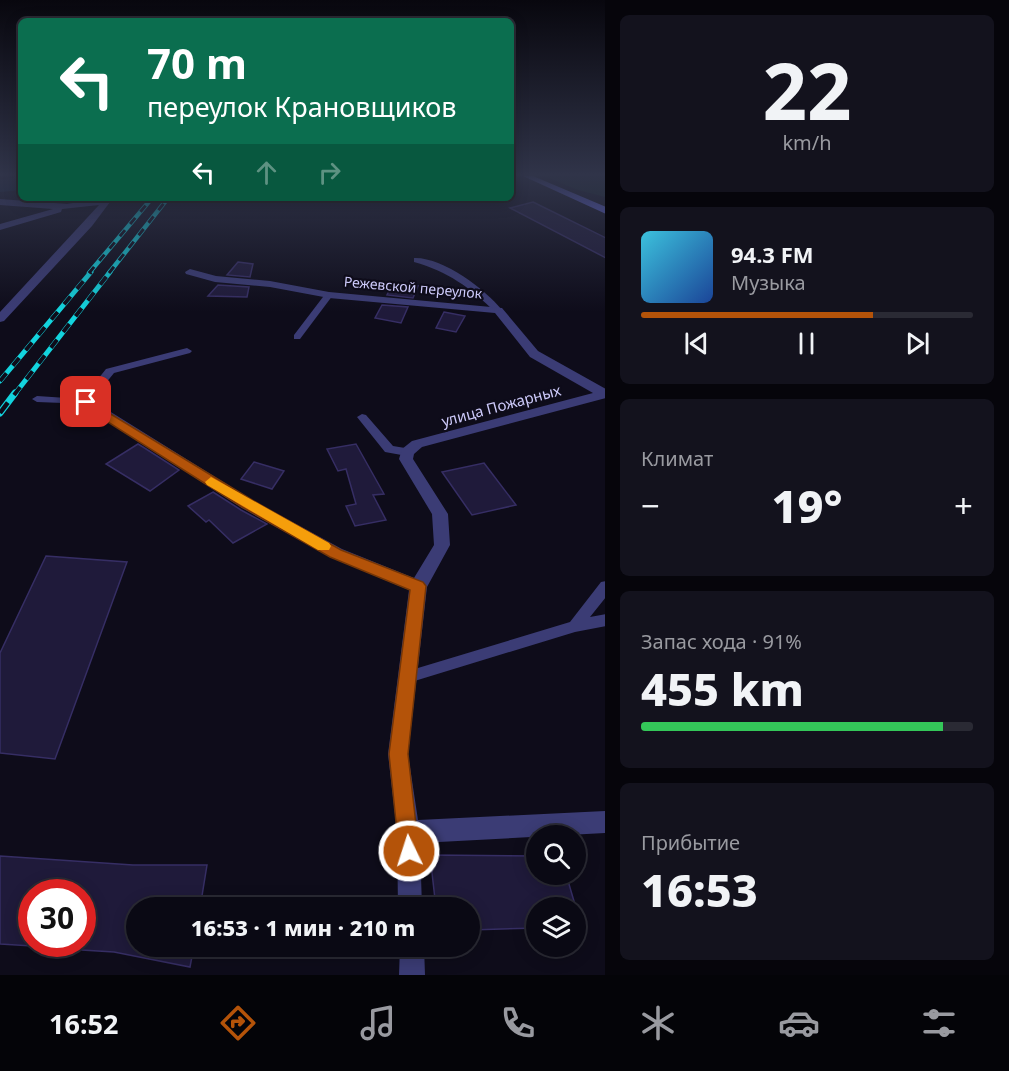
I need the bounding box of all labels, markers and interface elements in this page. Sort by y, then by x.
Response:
text: 70 m [147,34,247,91]
text: 22 [762,37,852,143]
icon: left [48,42,126,120]
text: переулок Крановщиков [147,88,457,125]
text: km/h [782,129,832,156]
icon: left [187,156,220,189]
icon: ahead [250,156,283,189]
icon: right [313,156,346,189]
text: 94.3 FM [731,239,813,269]
text: Музыка [731,269,806,296]
street label: Режевской переулок [343,271,484,303]
icon: previous [680,327,713,360]
icon: pause [790,327,823,360]
icon: next [901,327,934,360]
pin [60,376,111,427]
street label: улица Пожарных [439,379,563,431]
icon: arrive [69,385,102,418]
text: Климат [641,445,713,472]
text: 19° [771,475,843,536]
text: − [641,483,660,528]
text: + [954,483,973,528]
text: Запас хода · 91% [641,628,802,655]
text: 455 km [641,658,804,719]
position arrow [377,819,441,883]
map controls [526,825,586,957]
button: search [526,825,586,885]
text: Прибытие [641,829,740,856]
text: 16:53 [641,859,758,920]
speed limit sign: 30 [18,879,96,957]
button: layers [526,897,586,957]
text: 16:53 · 1 мин · 210 m [191,912,415,942]
icon: directions [217,1002,259,1044]
icon: music [357,1002,399,1044]
icon: phone [497,1002,539,1044]
icon: climate [637,1002,679,1044]
icon: car [778,1002,820,1044]
icon: filters [918,1002,960,1044]
text: 16:52 [49,1005,118,1042]

